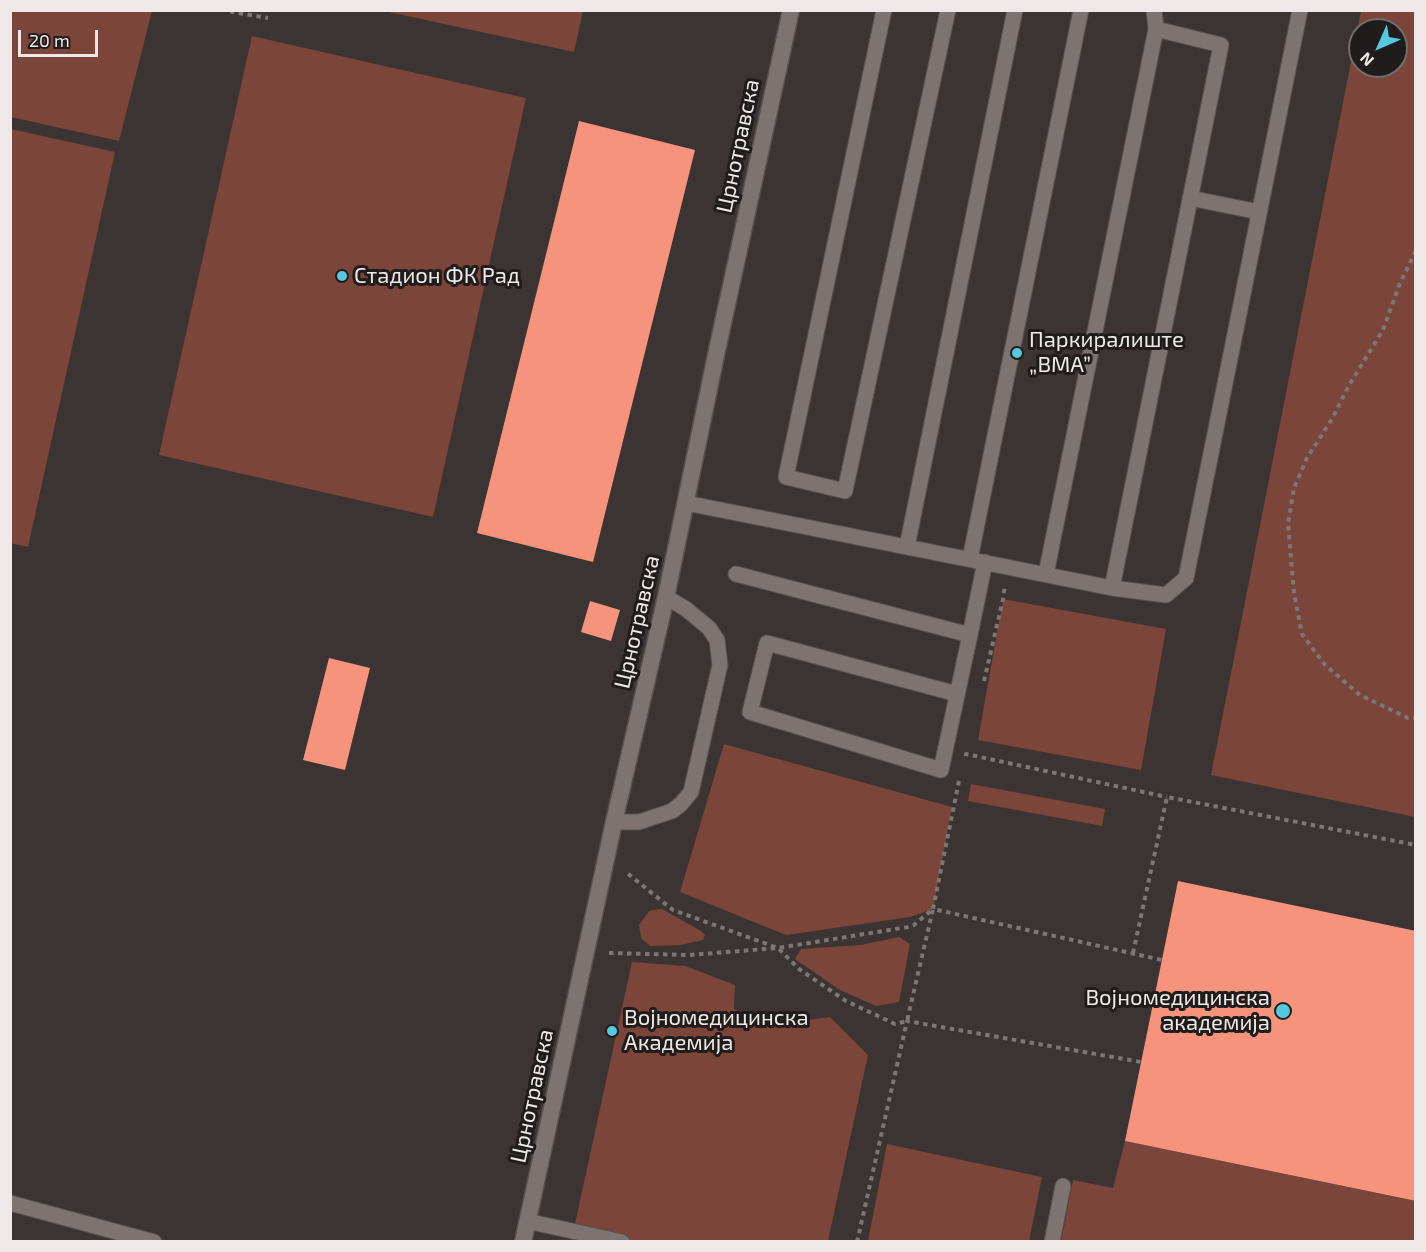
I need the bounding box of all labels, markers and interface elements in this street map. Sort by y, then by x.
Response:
scale bar [21,18,100,56]
north arrow [1348,18,1408,78]
text: 20 m [29,29,70,51]
text: N [1356,49,1377,70]
street label: Црнотравска [711,77,765,215]
place label: Стадион ФК Рад [354,263,520,289]
marker: Стадион ФК Рад [335,269,349,283]
place label: Паркиралиште „ВМА” [1029,327,1184,378]
marker: Паркиралиште „ВМА” [1010,346,1024,360]
street label: Црнотравска [609,553,665,691]
place label: Војномедицинска академија [1085,985,1270,1036]
marker: Војномедицинска академија [1274,1002,1292,1020]
place label: Војномедицинска Академија [624,1005,809,1056]
marker: Војномедицинска Академија [605,1024,619,1038]
street label: Црнотравска [505,1027,559,1165]

